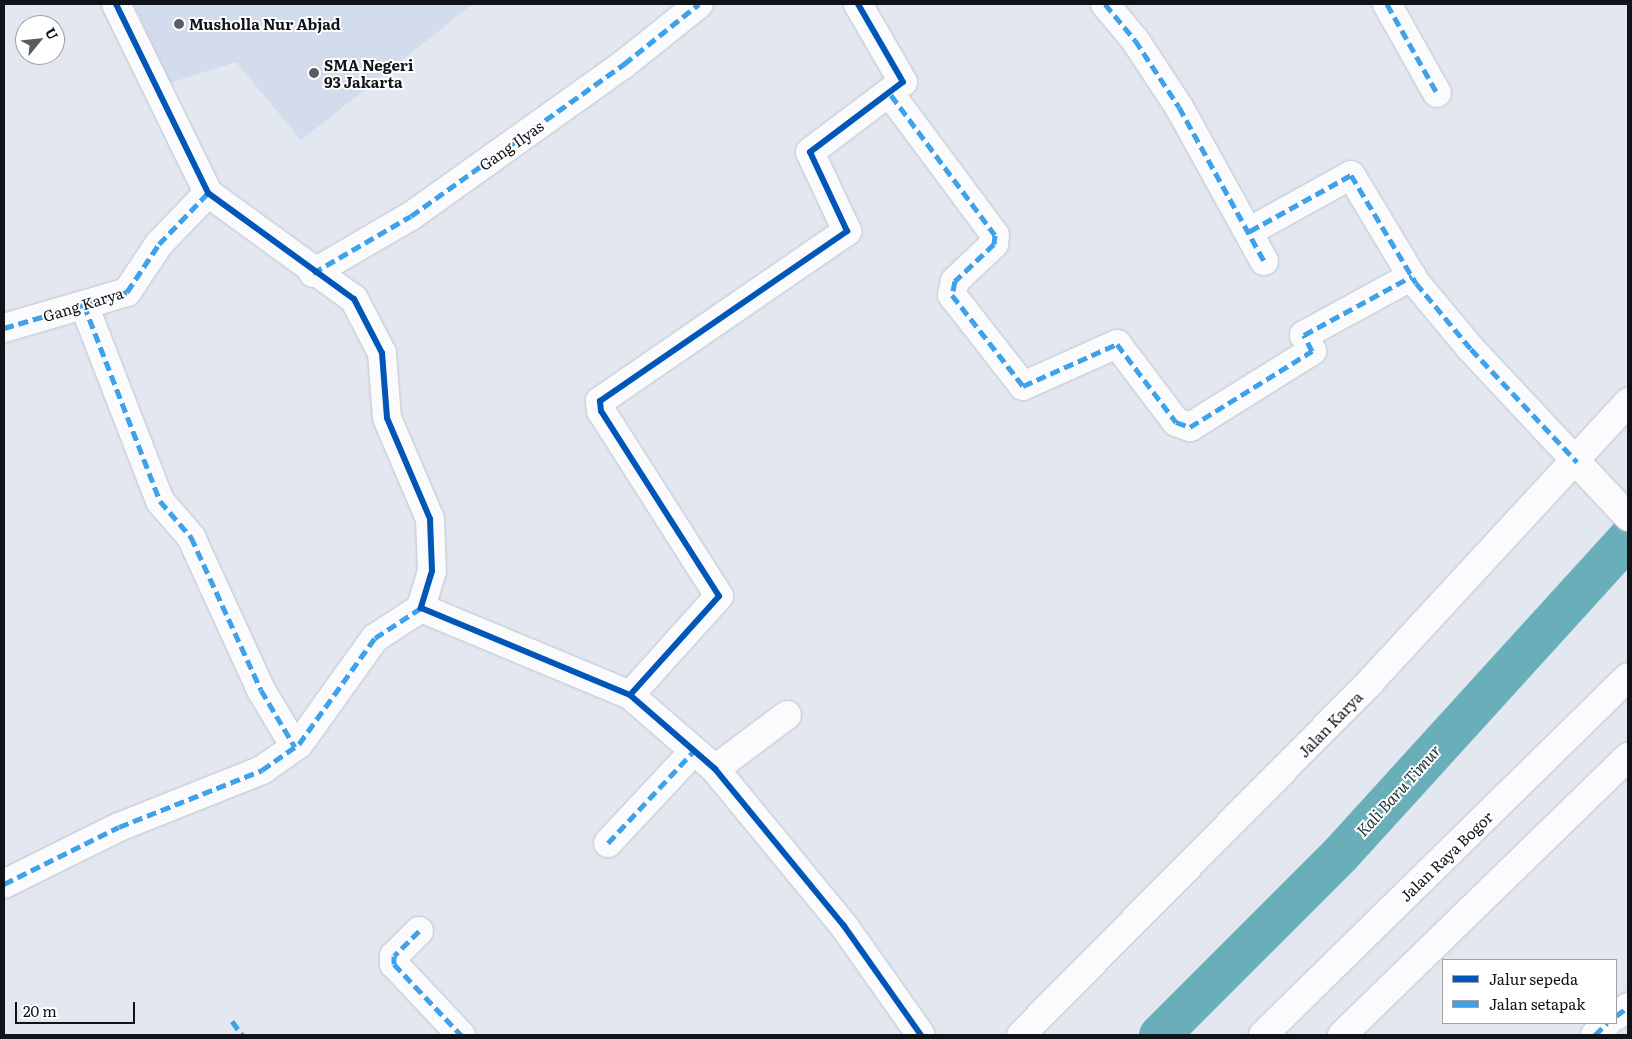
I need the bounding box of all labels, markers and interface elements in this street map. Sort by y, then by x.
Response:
north arrow [15,15,65,65]
place label: Musholla Nur Abjad [189,15,341,33]
marker: Musholla Nur Abjad [173,18,185,30]
text: U [41,24,64,43]
place label: SMA Negeri 93 Jakarta [324,55,413,90]
marker: SMA Negeri 93 Jakarta [308,67,320,79]
street label: Gang Ilyas [475,116,547,174]
street label: Gang Karya [41,283,125,325]
street label: Jalan Karya [1294,687,1366,761]
water label: Kali Baru Timur [1352,740,1444,840]
street label: Jalan Raya Bogor [1396,807,1496,905]
legend [1442,959,1617,1024]
text: Jalur sepeda [1489,967,1578,990]
scale bar [18,992,138,1024]
text: Jalan setapak [1489,992,1585,1015]
text: 20 m [23,999,57,1022]

